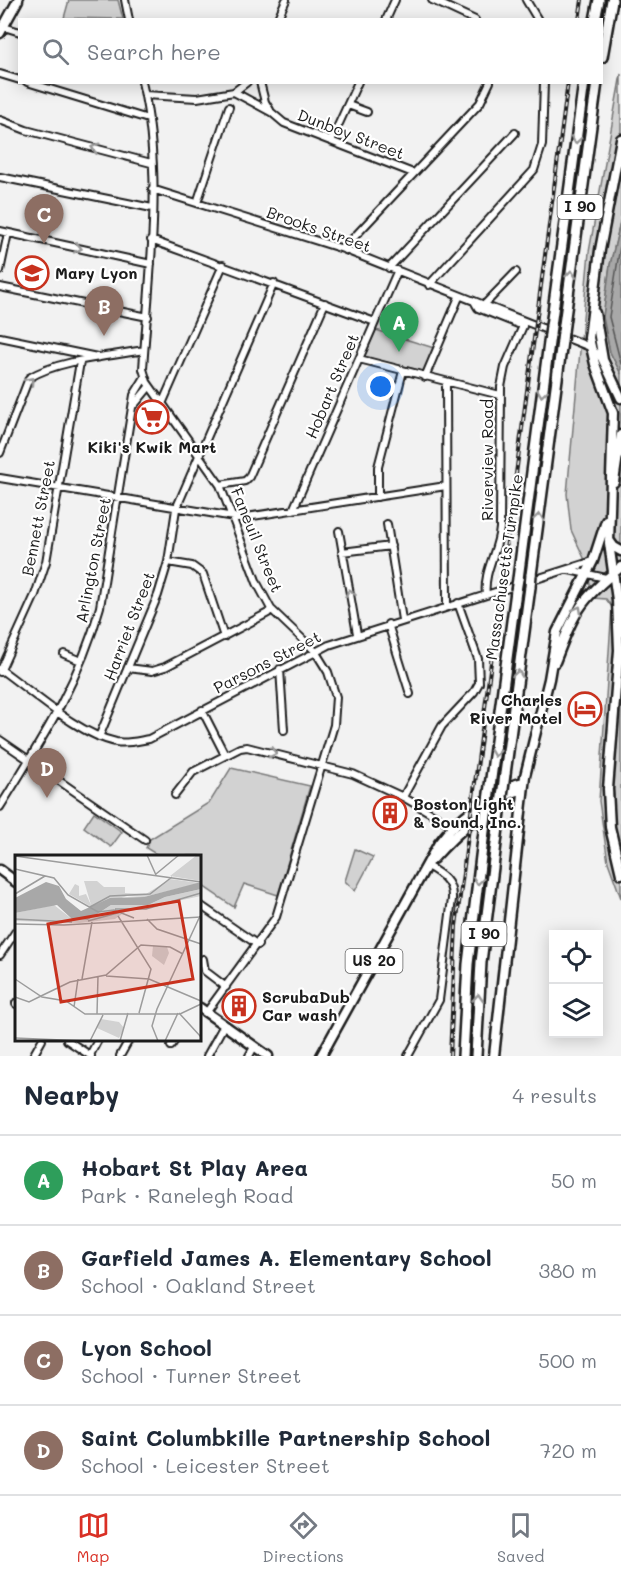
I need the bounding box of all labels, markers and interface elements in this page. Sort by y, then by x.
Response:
search box [18,18,603,84]
icon: search [39,35,72,68]
text: Search here [87,37,221,66]
street label: Dunboy Street [295,104,408,164]
one-way arrow [570,136,582,145]
one-way arrow [90,142,100,155]
pin: C [24,194,63,244]
road number: I 90 [558,195,602,219]
street label: Brooks Street [264,201,374,256]
one-way arrow [72,240,82,253]
school or university icon: Mary Lyon [14,255,50,291]
place label: Mary Lyon [55,262,137,283]
one-way arrow [564,269,577,278]
pin: B [84,286,124,336]
pin: A [380,302,418,352]
street label: Hobart Street [300,330,363,442]
your location [366,372,395,401]
one-way arrow [23,377,34,387]
one-way arrow [537,389,549,398]
supermarket icon: Kiki's Kwik Mart [134,399,170,435]
street label: Riverview Road [476,399,497,521]
place label: Kiki's Kwik Mart [88,436,216,457]
street label: Bennett Street [16,458,59,578]
street label: Massachusetts Turnpike [480,472,527,661]
street label: Faneuil Street [227,484,288,595]
street label: Arlington Street [70,495,115,625]
one-way arrow [532,513,545,522]
street label: Harriet Street [98,568,159,683]
one-way arrow [344,588,356,598]
one-way arrow [571,606,582,616]
street label: Parsons Street [210,625,324,698]
one-way arrow [511,670,524,679]
place label: Charles River Motel [470,689,562,728]
hotel icon: Charles River Motel [567,691,603,727]
one-way arrow [268,745,278,758]
pin: D [28,748,66,798]
one-way arrow [489,749,501,758]
place label: Boston Light & Sound, Inc. [413,793,521,832]
building icon: Boston Light & Sound, Inc. [372,795,408,831]
inset map [15,855,201,1041]
one-way arrow [472,877,484,886]
road number: I 90 [462,922,506,946]
map controls [549,930,603,1038]
button: locate [549,930,603,984]
road number: US 20 [346,949,403,973]
button: layers [549,984,603,1038]
place label: ScrubaDub Car wash [262,986,350,1025]
building icon: ScrubaDub Car wash [221,988,257,1024]
one-way arrow [471,993,484,1002]
text: Nearby [24,1078,119,1112]
text: 4 results [512,1082,597,1108]
text: Hobart St Play Area [81,1153,308,1182]
text: A [37,1167,50,1193]
text: 50 m [551,1167,597,1193]
text: Park · Ranelegh Road [81,1182,293,1208]
text: Garfield James A. Elementary School [81,1243,492,1272]
text: B [37,1257,50,1283]
text: 380 m [539,1257,597,1283]
text: School · Oakland Street [81,1272,316,1298]
text: Lyon School [81,1333,212,1362]
text: C [36,1347,51,1373]
text: 500 m [538,1347,597,1373]
text: School · Turner Street [81,1362,301,1388]
text: Saint Columbkille Partnership School [81,1423,490,1452]
text: D [36,1437,51,1463]
text: 720 m [540,1437,597,1463]
text: School · Leicester Street [81,1452,330,1478]
tab: Map [77,1509,110,1566]
tab: Directions [263,1509,344,1566]
tab: Saved [497,1509,544,1566]

